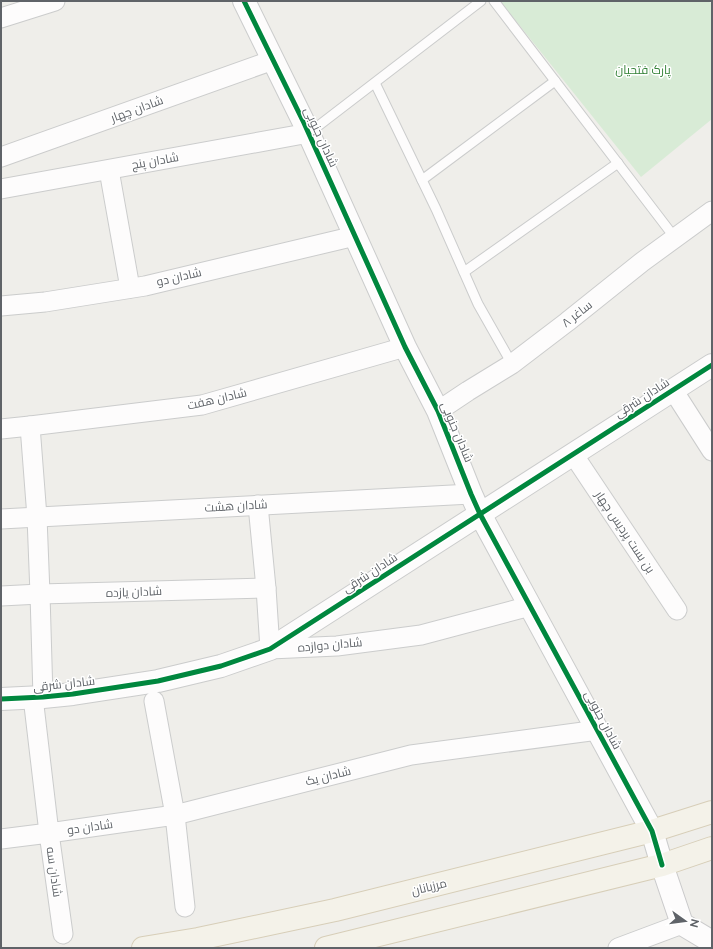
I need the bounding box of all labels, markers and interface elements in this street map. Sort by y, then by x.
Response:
park label: پارک فتحیان [615,63,672,79]
street label: شادان چهار [108,93,166,127]
street label: شادان جنوبی [301,105,341,169]
street label: شادان پنج [130,150,180,174]
street label: شادان دو [155,265,203,289]
street label: ساغر ٨ [559,298,595,330]
street label: شادان شرقی [612,375,672,421]
street label: شادان هفت [186,385,248,413]
street label: شادان جنوبی [438,400,476,464]
street label: بن بست پردیس چهار [590,487,658,577]
street label: شادان هشت [204,497,268,515]
street label: شادان شرقی [340,550,400,596]
street label: شادان یازده [106,584,162,600]
street label: شادان دوازده [297,635,363,655]
street label: شادان شرقی [32,674,96,694]
street label: شادان جنوبی [582,688,624,752]
street label: شادان یک [304,764,352,788]
street label: شادان دو [66,817,114,837]
street label: شادان سه [44,846,64,898]
street label: مرزبانان [410,876,448,898]
north arrow [665,901,705,941]
text: N [687,918,702,929]

